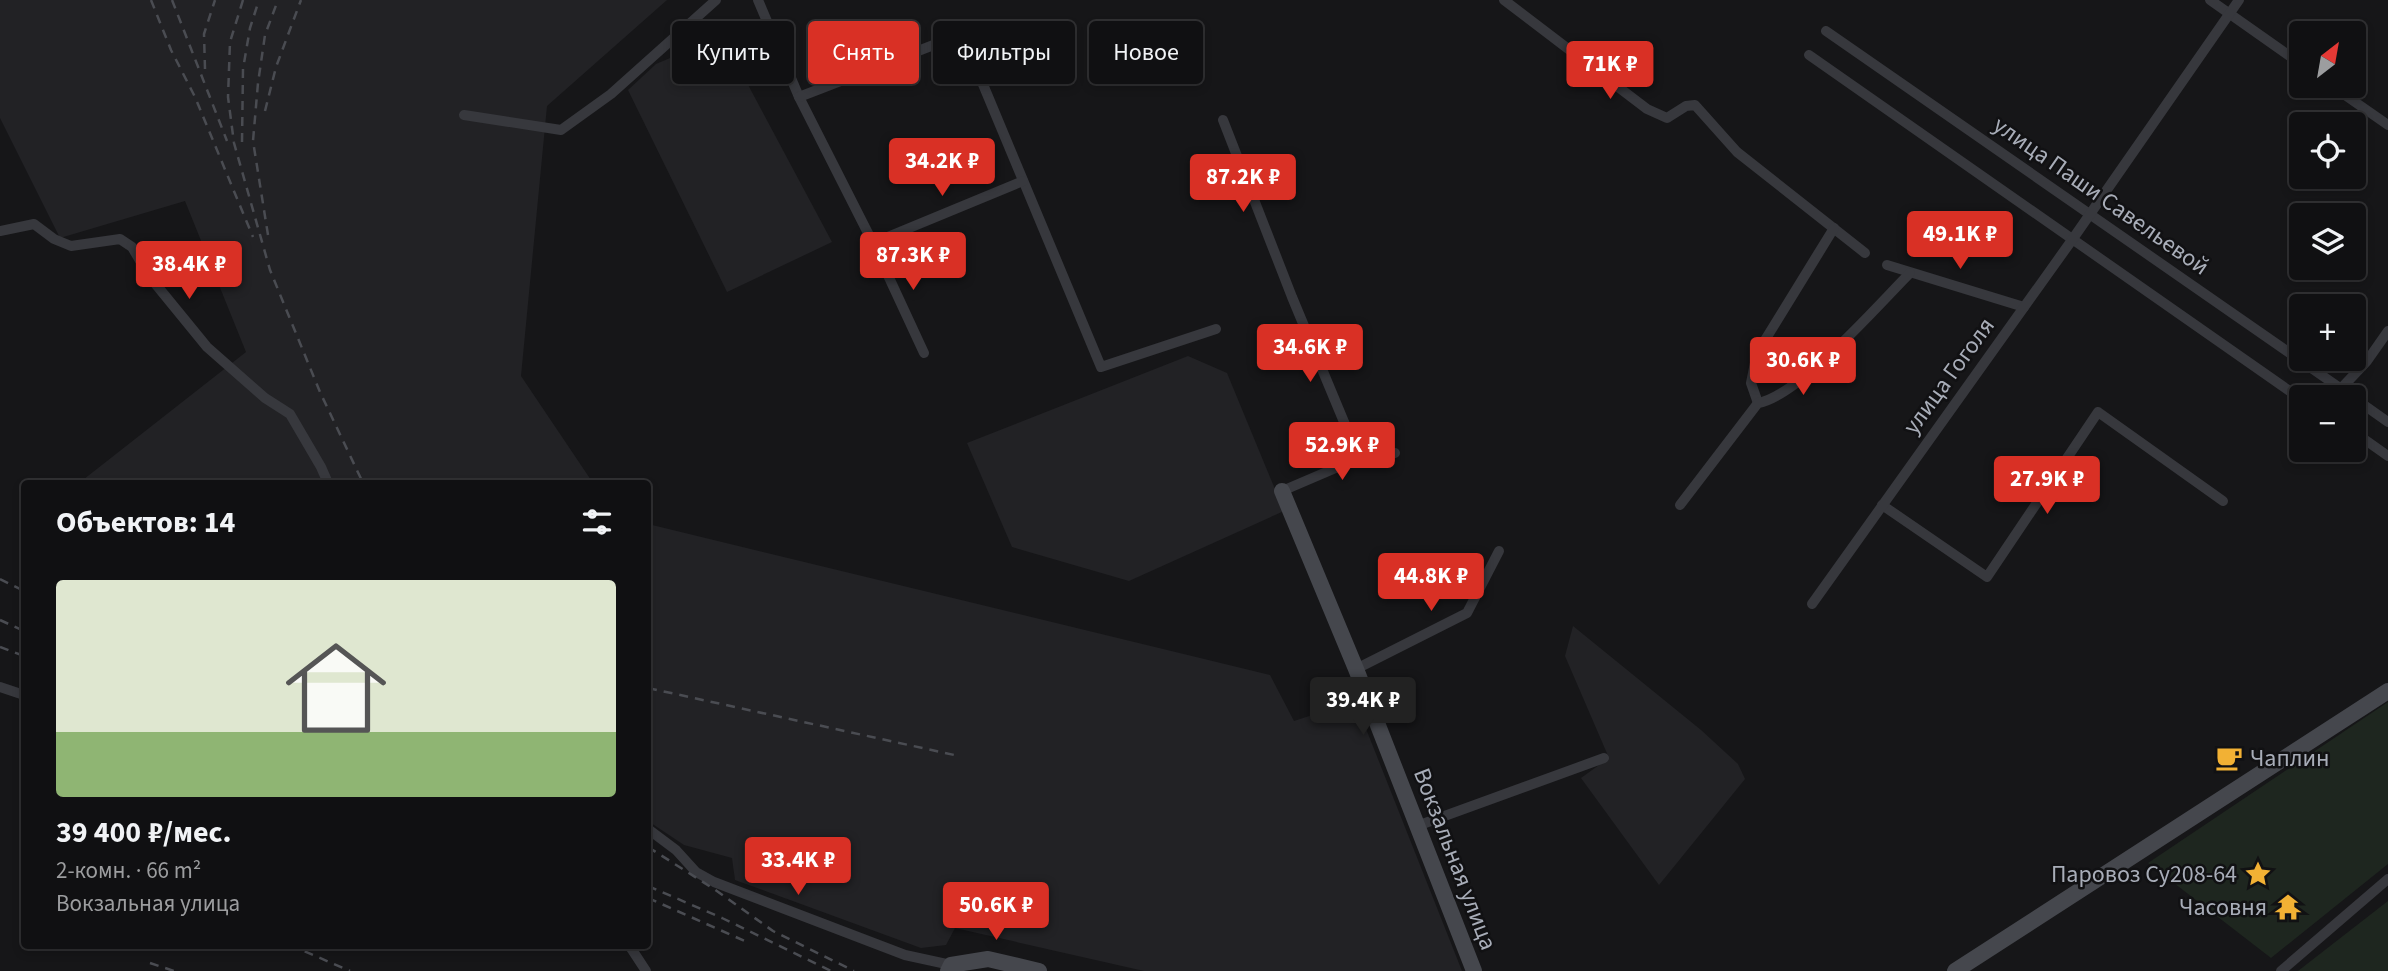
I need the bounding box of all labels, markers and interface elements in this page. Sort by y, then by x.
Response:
chip: Купить [672,21,794,84]
chip: Снять [808,21,919,84]
chip: Фильтры [933,21,1075,84]
chip: Новое [1089,21,1203,84]
north arrow [2289,21,2366,98]
map controls [2289,21,2366,462]
pin: 71K ₽ [1561,42,1659,101]
text: 71K ₽ [1582,47,1638,80]
street label: улица Паши Савельевой [1986,108,2216,284]
button: locate [2289,112,2366,189]
pin: 34.2K ₽ [877,138,1007,198]
text: 34.2K ₽ [905,144,979,177]
pin: 87.2K ₽ [1178,154,1308,214]
text: 87.2K ₽ [1206,160,1280,193]
button: layers [2289,203,2366,280]
pin: 49.1K ₽ [1895,212,2025,271]
text: 49.1K ₽ [1923,217,1997,250]
pin: 87.3K ₽ [848,232,978,292]
text: 87.3K ₽ [876,238,950,271]
pin: 38.4K ₽ [124,242,254,301]
text: 38.4K ₽ [152,247,226,280]
button: + [2289,294,2366,371]
street label: улица Гоголя [1895,310,2003,442]
pin: 34.6K ₽ [1245,324,1375,384]
text: 34.6K ₽ [1273,330,1347,363]
pin: 30.6K ₽ [1738,338,1868,397]
text: 30.6K ₽ [1766,343,1840,376]
button: − [2289,385,2366,462]
pin: 52.9K ₽ [1277,422,1407,482]
text: 52.9K ₽ [1305,428,1379,461]
pin: 27.9K ₽ [1982,456,2112,516]
text: 27.9K ₽ [2010,462,2084,495]
text: Объектов: 14 [56,501,235,544]
icon: filters [578,503,616,541]
pin: 44.8K ₽ [1366,554,1496,613]
text: 44.8K ₽ [1394,559,1468,592]
icon: home [273,625,399,751]
pin: 39.4K ₽ [1298,678,1428,737]
text: 39.4K ₽ [1326,683,1400,716]
place label: Чаплин [2250,741,2330,776]
cafe icon: Чаплин [2214,743,2244,773]
street label: Вокзальная улица [1404,763,1506,955]
text: 39 400 ₽/мес. [56,811,232,854]
pin: 33.4K ₽ [733,838,863,897]
text: 33.4K ₽ [761,843,835,876]
text: 2-комн. · 66 m² [56,854,201,887]
place label: Паровоз Су208-64 [2051,857,2237,892]
place icon: Паровоз Су208-64 [2243,859,2273,889]
pin: 50.6K ₽ [931,883,1061,942]
text: Вокзальная улица [56,887,240,920]
text: 50.6K ₽ [959,888,1033,921]
place label: Часовня [2179,890,2267,925]
temple icon: Часовня [2273,892,2303,922]

